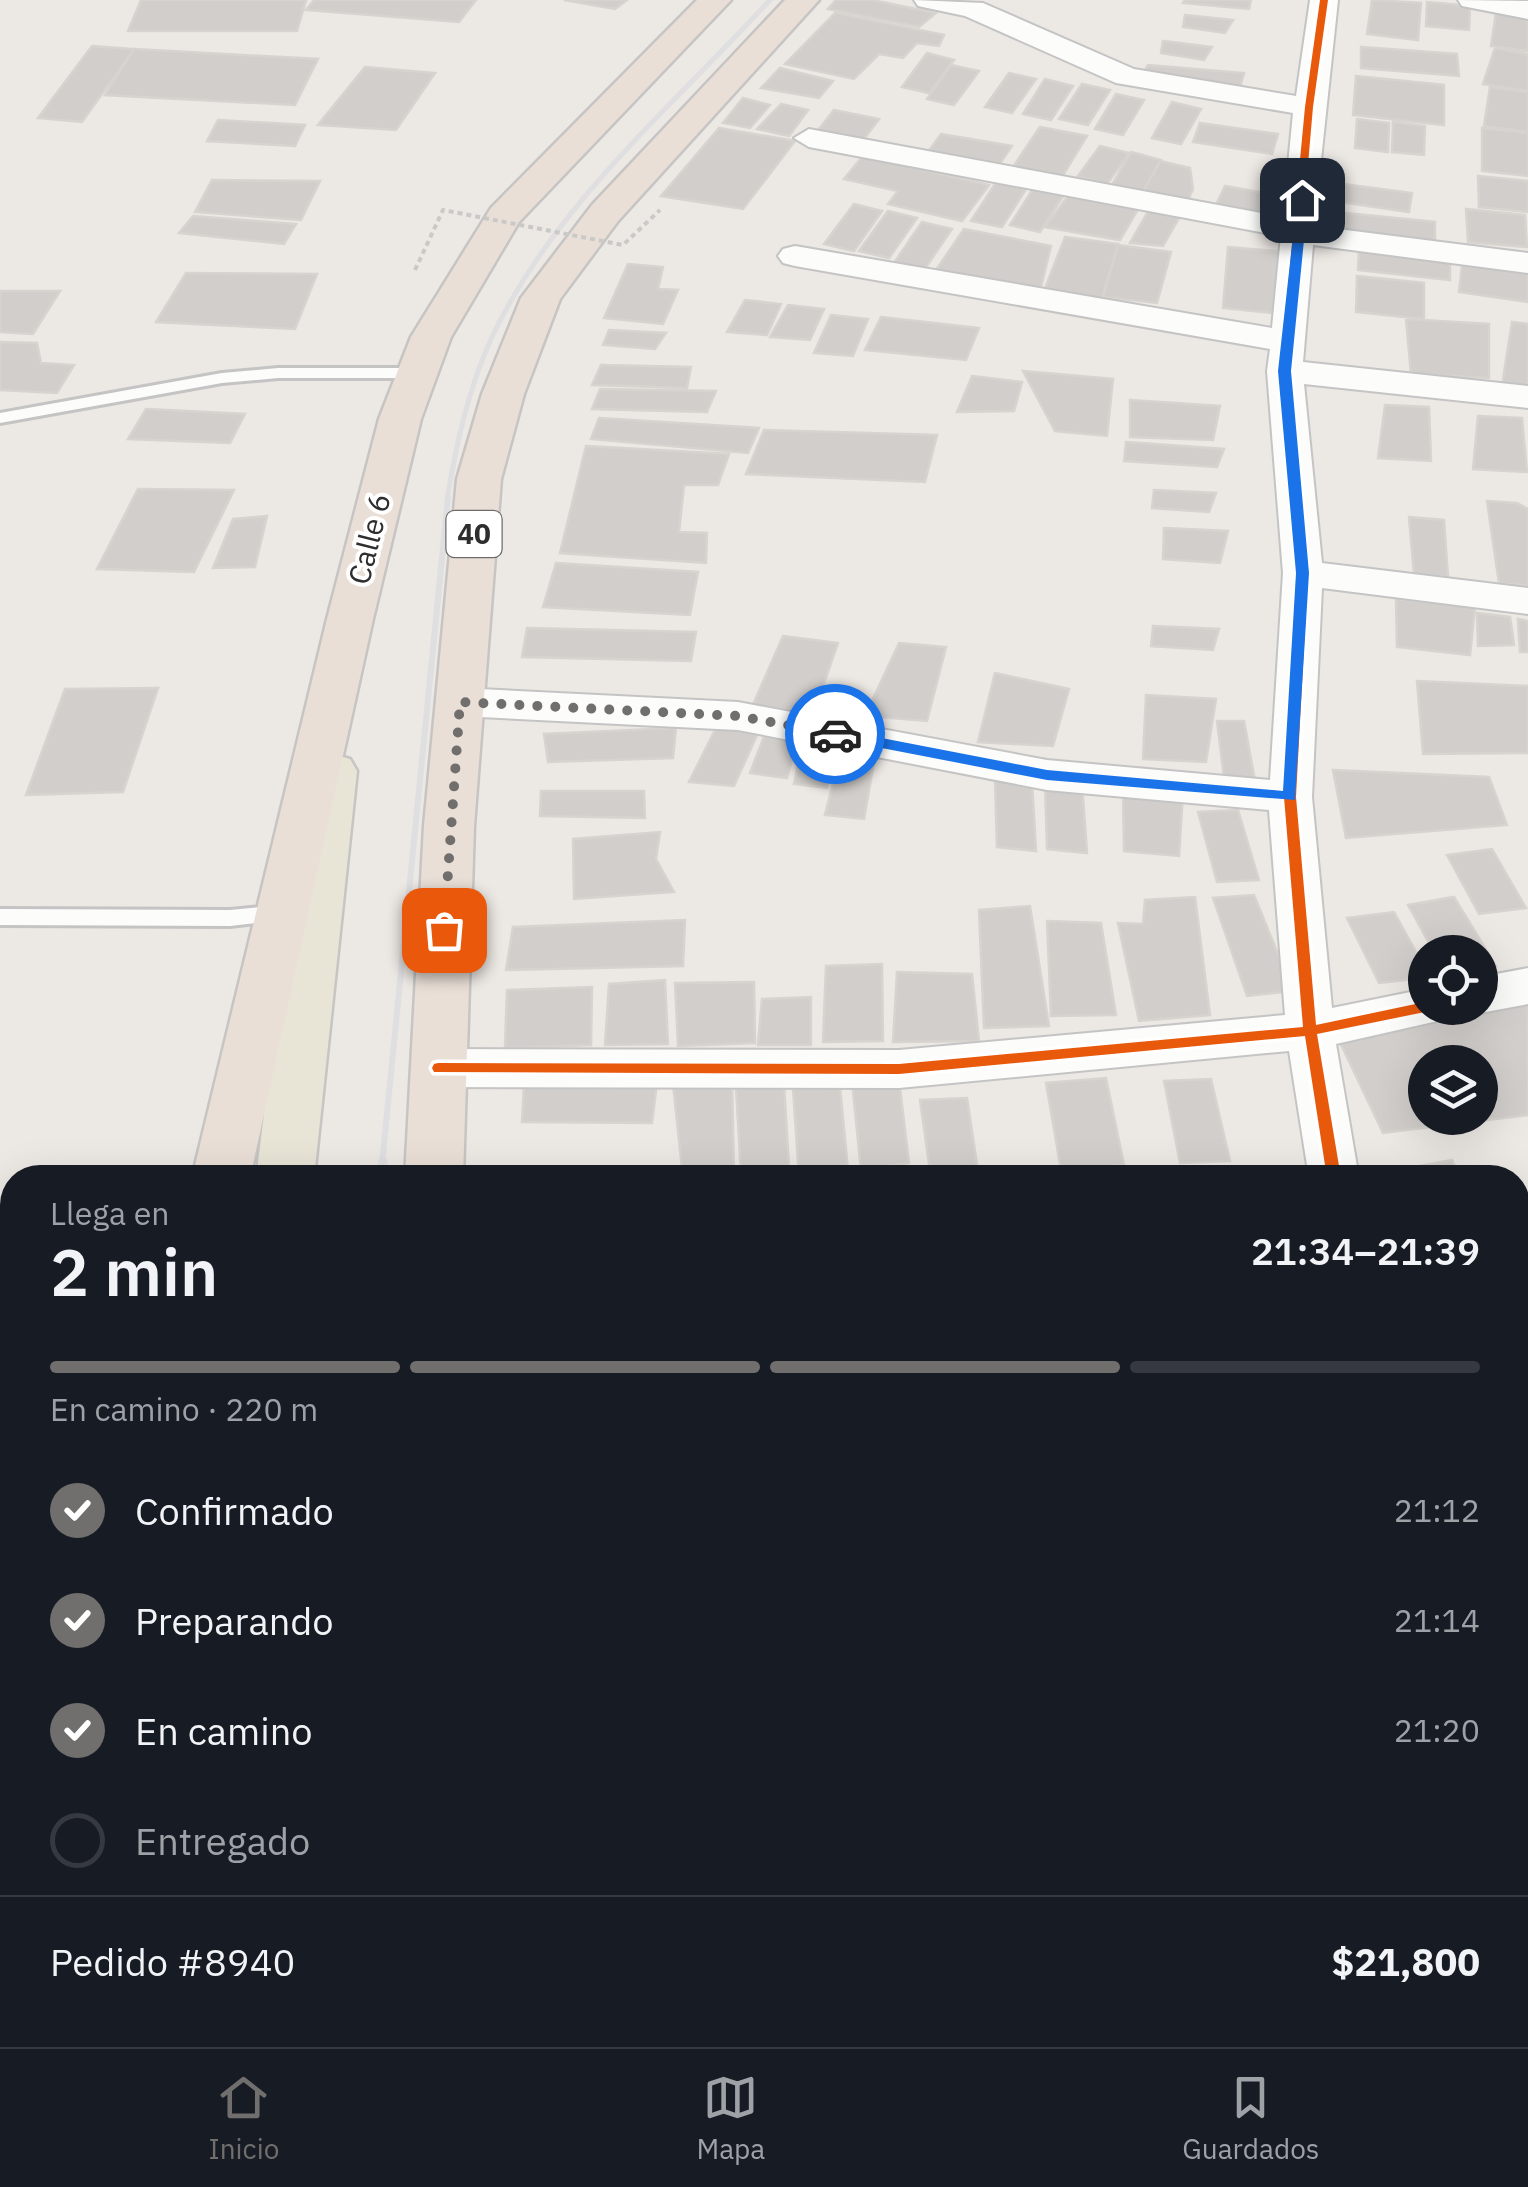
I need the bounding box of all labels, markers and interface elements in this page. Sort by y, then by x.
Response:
pin [1260,158,1345,243]
icon: home [1275,173,1330,228]
street label: Calle 6 [338,489,399,588]
road number: 40 [446,511,502,557]
courier [785,684,885,784]
icon: car [808,707,863,762]
pin [402,888,487,973]
icon: bag [417,903,472,958]
map controls [1408,935,1498,1135]
button: locate [1408,935,1498,1025]
button: layers [1408,1045,1498,1135]
text: Llega en [50,1192,170,1234]
text: 21:34–21:39 [1251,1226,1480,1275]
text: 2 min [50,1229,218,1314]
text: En camino · 220 m [50,1388,318,1430]
icon: check [50,1483,105,1538]
text: Confirmado [135,1486,334,1535]
text: 21:12 [1394,1489,1480,1531]
icon: check [50,1593,105,1648]
text: Preparando [135,1596,334,1645]
text: 21:14 [1394,1599,1480,1641]
icon: check [50,1703,105,1758]
text: En camino [135,1706,313,1755]
text: 21:20 [1394,1709,1480,1751]
text: Entregado [135,1816,310,1865]
text: Pedido #8940 [50,1937,295,1986]
text: $21,800 [1331,1937,1480,1986]
tab: Inicio [209,2070,279,2167]
tab: Mapa [696,2070,765,2167]
tab: Guardados [1182,2070,1319,2167]

